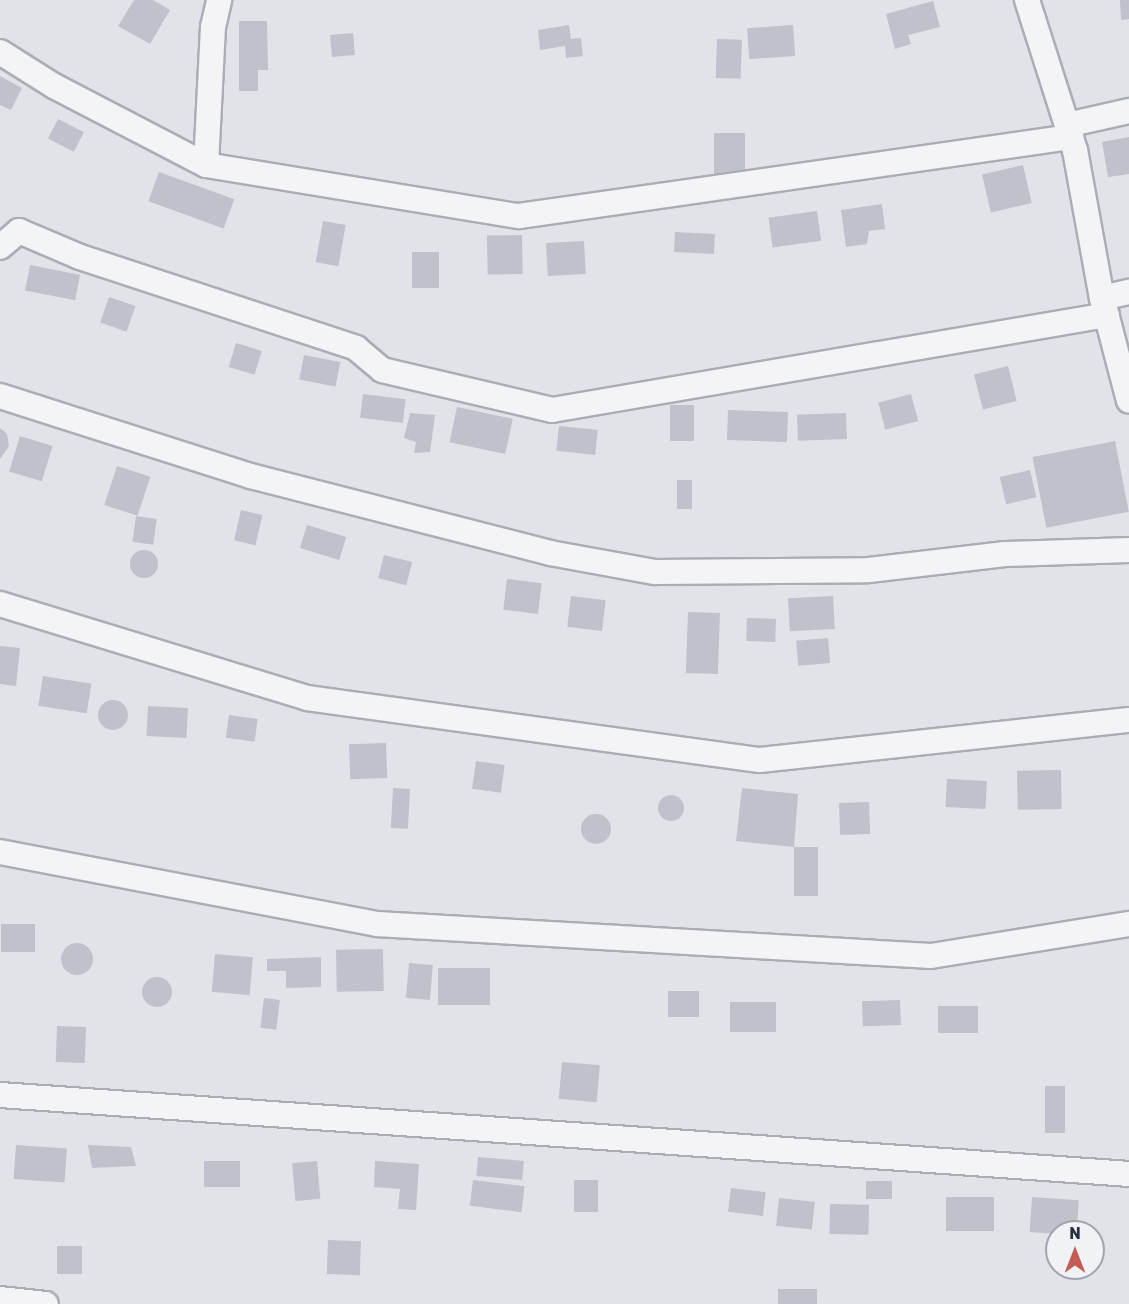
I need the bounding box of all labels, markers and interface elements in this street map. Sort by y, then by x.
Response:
north arrow [1045,1220,1105,1280]
text: N [1069,1224,1081,1243]

